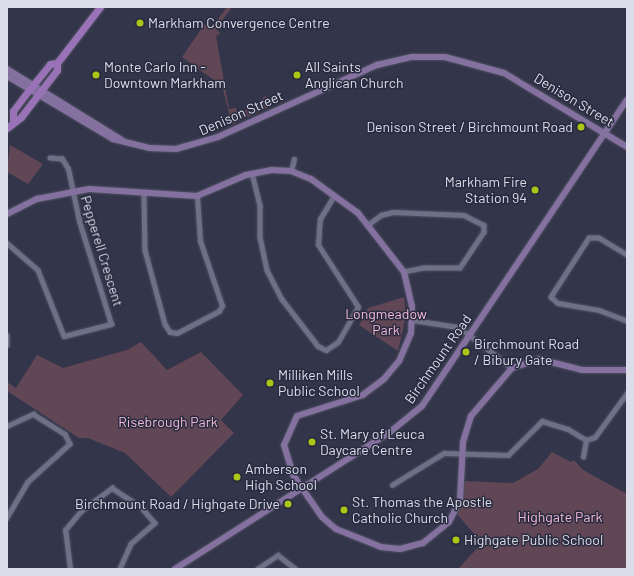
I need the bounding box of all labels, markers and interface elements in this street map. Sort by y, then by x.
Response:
place label: Markham Convergence Centre [148,15,330,31]
marker: Markham Convergence Centre [135,18,145,28]
place label: Monte Carlo Inn - Downtown Markham [104,59,226,92]
place label: All Saints Anglican Church [305,59,404,92]
marker: Monte Carlo Inn - Downtown Markham [91,70,101,80]
marker: All Saints Anglican Church [292,70,302,80]
street label: Denison Street [531,70,617,130]
street label: Denison Street [196,87,286,139]
place label: Denison Street / Birchmount Road [366,119,573,135]
marker: Denison Street / Birchmount Road [576,122,586,132]
place label: Markham Fire Station 94 [445,174,527,206]
marker: Markham Fire Station 94 [530,185,540,195]
street label: Pepperell Crescent [77,194,127,308]
park label: Longmeadow Park [345,306,427,338]
street label: Birchmount Road [401,311,475,407]
place label: Birchmount Road / Bibury Gate [474,336,579,368]
marker: Birchmount Road / Bibury Gate [461,347,471,357]
place label: Milliken Mills Public School [278,367,360,400]
marker: Milliken Mills Public School [265,378,275,388]
park label: Risebrough Park [118,414,218,430]
place label: St. Mary of Leuca Daycare Centre [320,426,425,458]
marker: St. Mary of Leuca Daycare Centre [307,437,317,447]
place label: Amberson High School [245,461,317,494]
marker: Amberson High School [232,472,242,482]
place label: St. Thomas the Apostle Catholic Church [352,494,492,526]
place label: Birchmount Road / Highgate Drive [75,496,280,512]
marker: Birchmount Road / Highgate Drive [283,499,293,509]
marker: St. Thomas the Apostle Catholic Church [339,505,349,515]
park label: Highgate Park [517,509,603,525]
place label: Highgate Public School [464,532,603,548]
marker: Highgate Public School [451,535,461,545]

